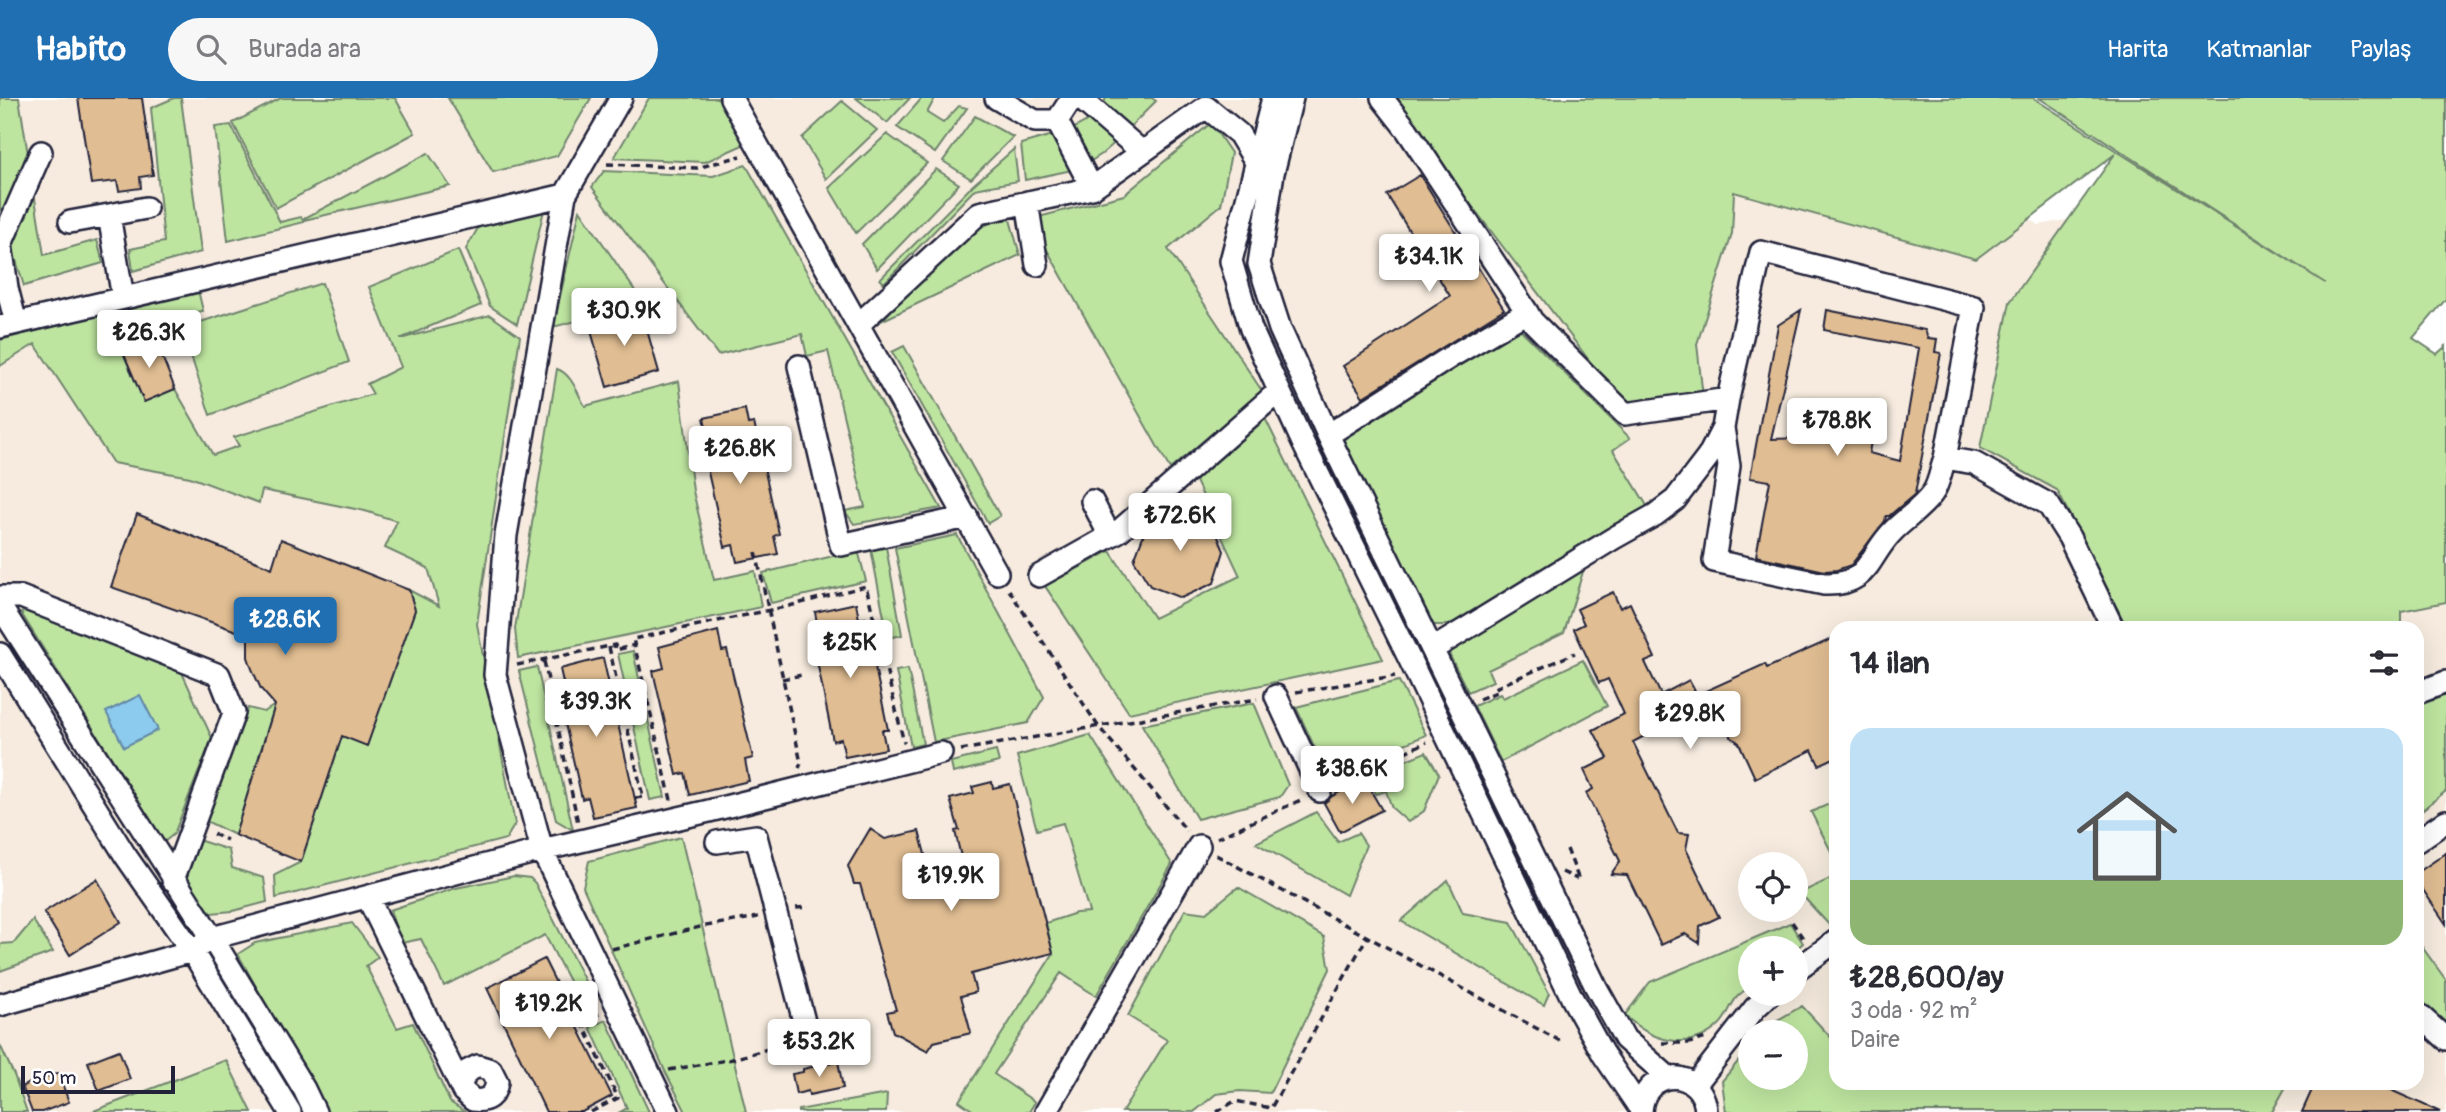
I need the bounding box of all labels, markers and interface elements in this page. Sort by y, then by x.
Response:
search box [168,18,658,81]
text: Habito [35,29,126,70]
icon: search [192,30,230,68]
text: Burada ara [248,33,361,65]
text: Harita [2107,35,2168,64]
text: Katmanlar [2206,35,2312,64]
text: Paylaş [2350,35,2411,64]
pin: ₺34.1K [1372,234,1486,294]
text: ₺34.1K [1395,242,1463,271]
pin: ₺30.9K [567,288,681,348]
text: ₺30.9K [587,296,661,325]
pin: ₺26.3K [92,310,206,370]
text: ₺26.3K [113,318,185,347]
pin: ₺78.8K [1780,398,1894,458]
text: ₺78.8K [1803,406,1871,435]
pin: ₺26.8K [683,426,797,486]
text: ₺26.8K [705,434,775,463]
pin: ₺72.6K [1123,494,1237,553]
text: ₺72.6K [1144,501,1216,530]
pin: ₺28.6K [228,598,342,657]
text: ₺28.6K [250,605,320,634]
pin: ₺25K [809,620,891,680]
text: ₺25K [824,628,877,657]
icon: filters [2365,644,2403,682]
text: 14 ilan [1850,645,1930,682]
pin: ₺39.3K [539,680,653,739]
text: ₺39.3K [561,687,631,716]
pin: ₺29.8K [1633,692,1747,751]
text: ₺29.8K [1656,699,1725,728]
pin: ₺38.6K [1295,746,1409,806]
text: ₺38.6K [1317,754,1387,783]
icon: home [2064,773,2190,899]
map controls [1738,852,1808,1090]
button: locate [1738,852,1808,922]
pin: ₺19.9K [894,854,1008,913]
text: ₺19.9K [918,861,984,890]
button: + [1738,936,1808,1006]
text: ₺28,600/ay [1850,959,2003,996]
pin: ₺19.2K [492,982,606,1041]
text: ₺19.2K [516,989,582,1018]
text: 3 oda · 92 m² [1850,996,1978,1025]
pin: ₺53.2K [762,1020,876,1079]
button: − [1738,1020,1808,1090]
text: Daire [1850,1025,1899,1054]
text: ₺53.2K [784,1027,854,1056]
scale bar [21,1063,175,1095]
text: 50 m [32,1066,76,1090]

